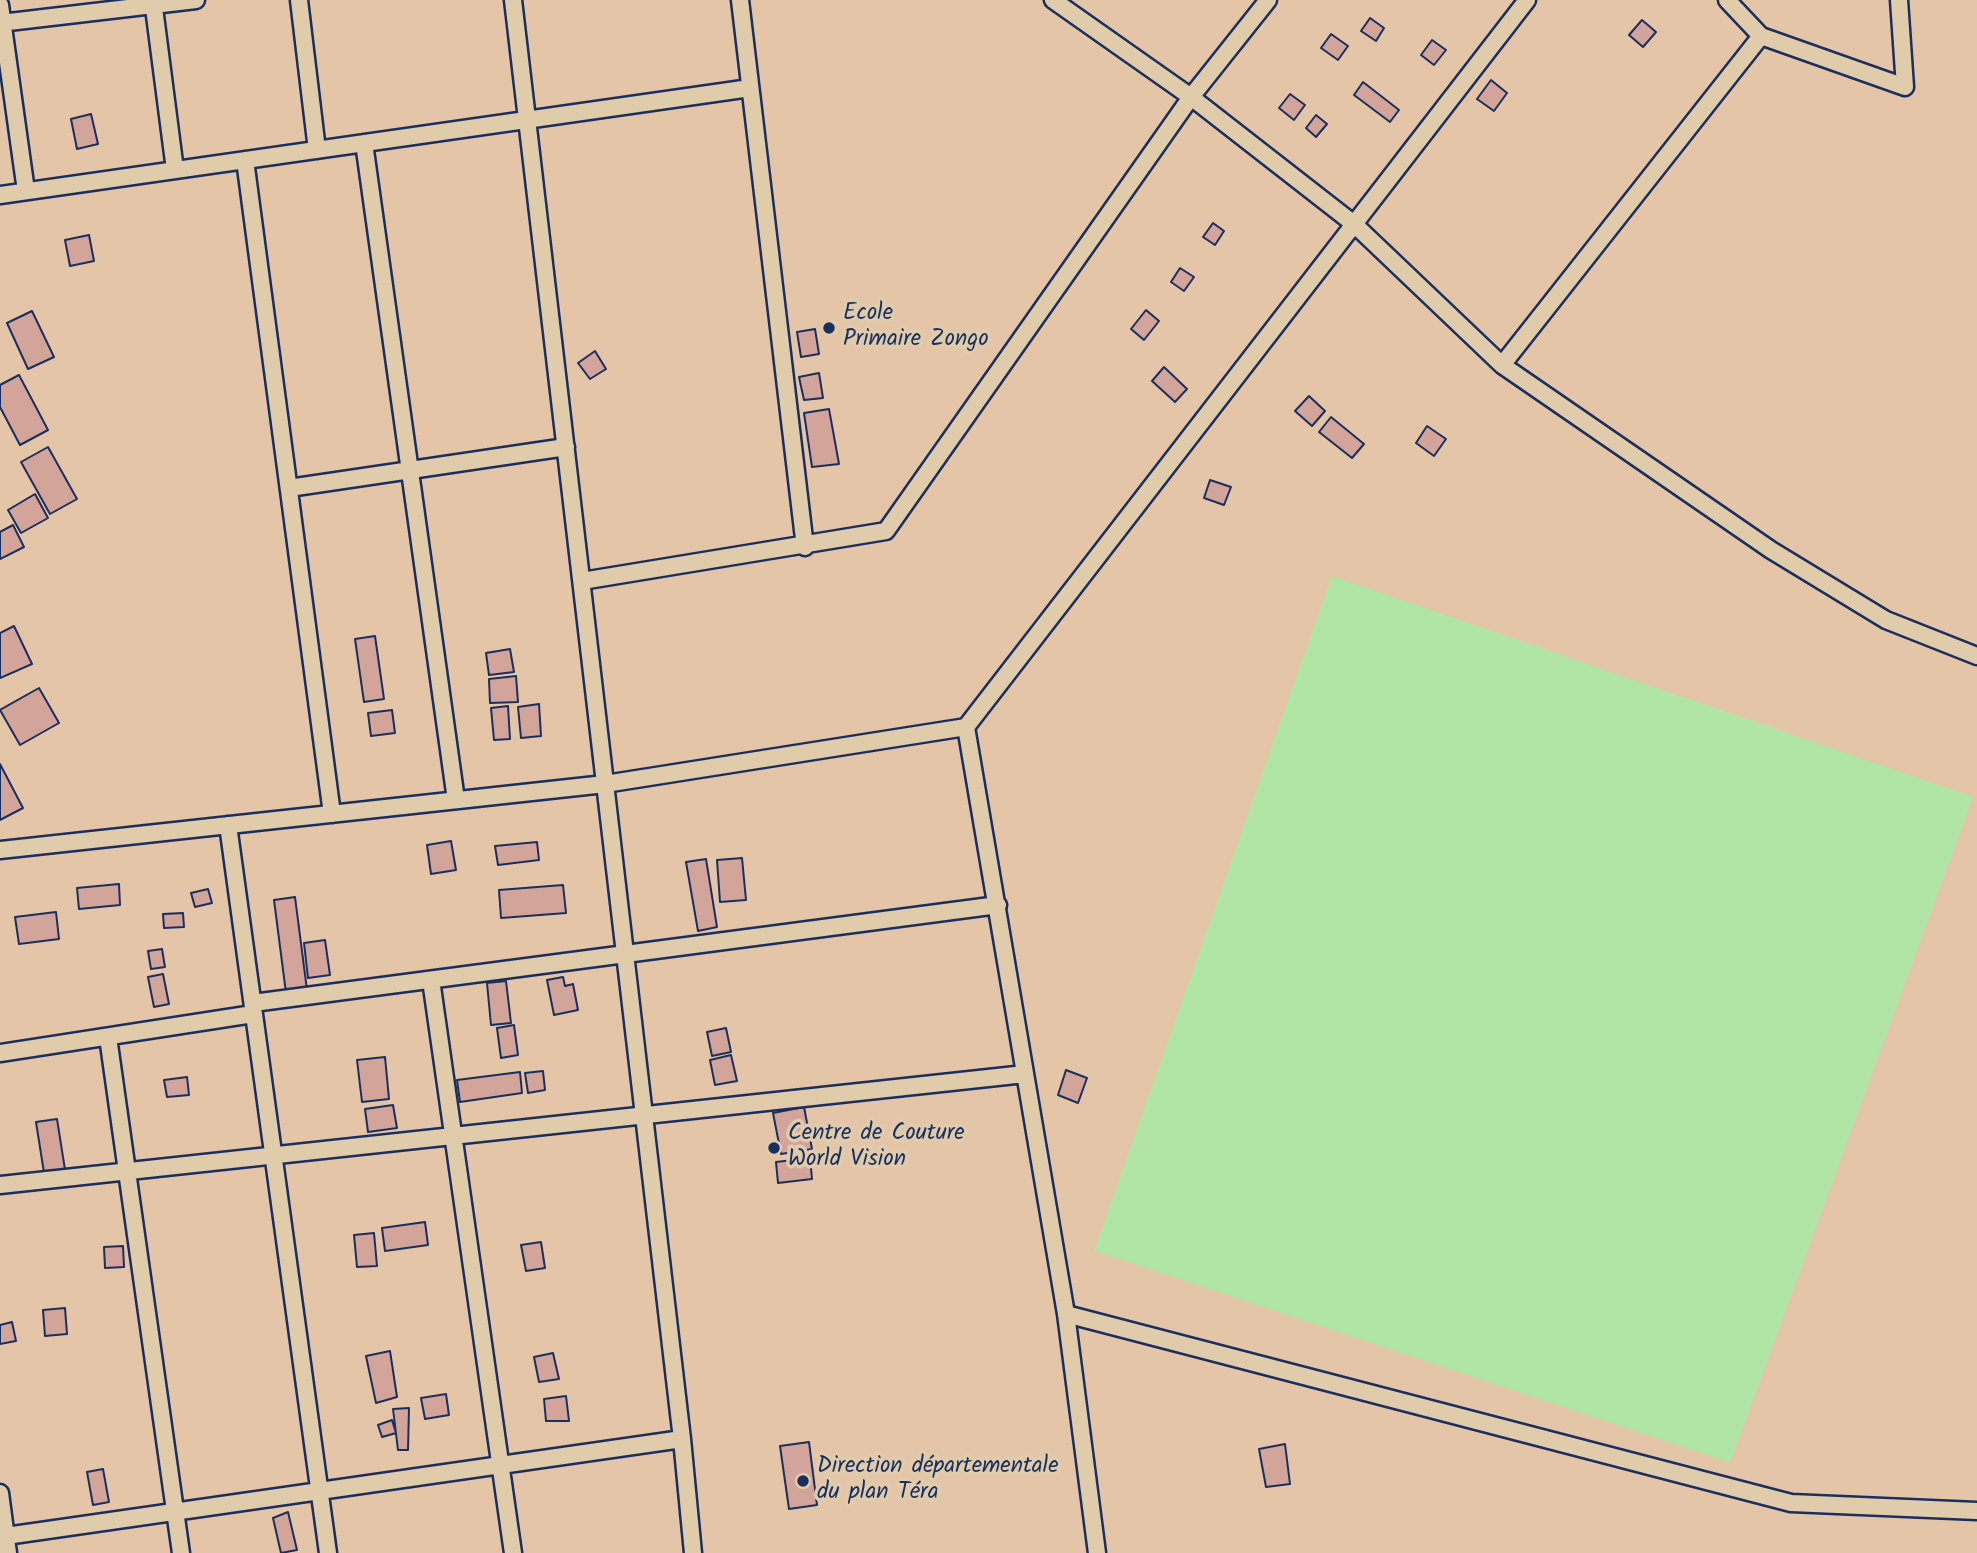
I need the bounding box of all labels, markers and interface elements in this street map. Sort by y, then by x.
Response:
place label: Ecole Primaire Zongo [843,301,989,355]
marker: Ecole Primaire Zongo [821,320,837,336]
place label: Centre de Couture World Vision [788,1121,965,1175]
marker: Centre de Couture World Vision [766,1140,782,1156]
place label: Direction départementale du plan Téra [817,1454,1059,1508]
marker: Direction départementale du plan Téra [795,1473,811,1489]

